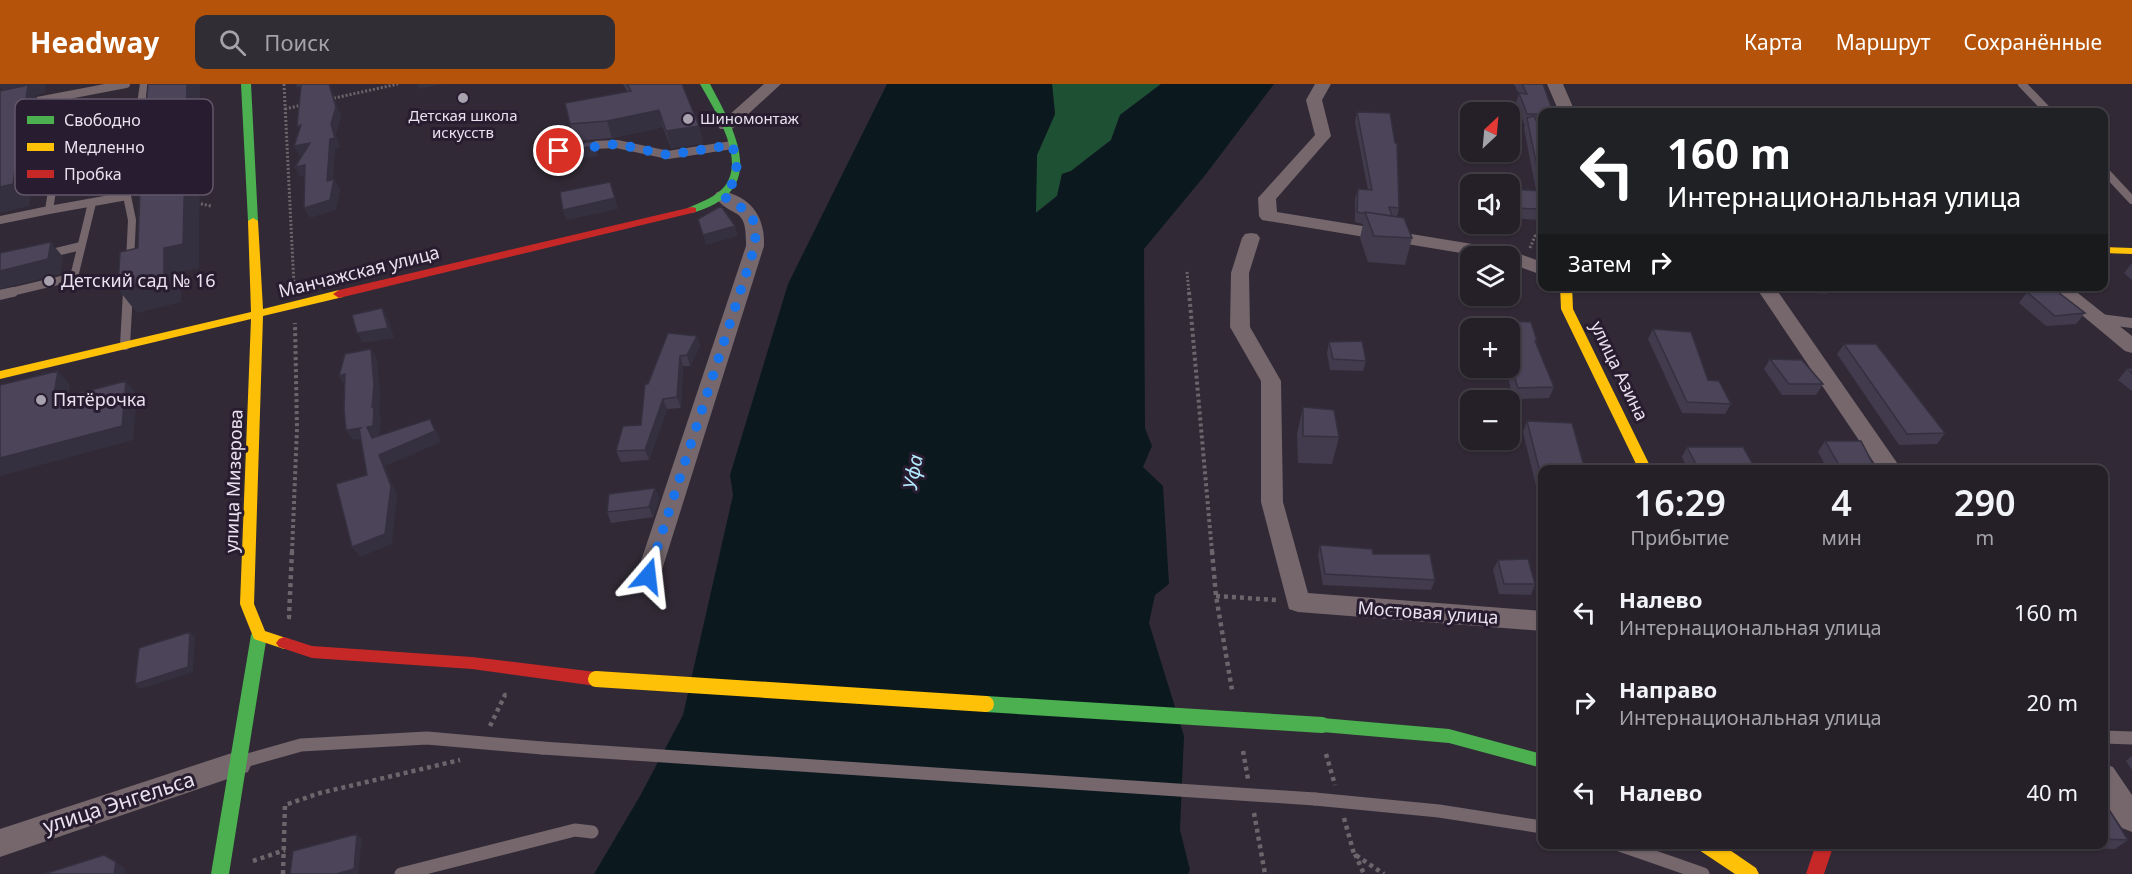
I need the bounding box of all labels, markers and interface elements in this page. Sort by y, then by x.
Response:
search box [195,15,615,69]
text: Headway [30,23,159,61]
icon: search [216,26,249,59]
text: Поиск [264,27,330,57]
text: Карта [1744,28,1803,56]
text: Маршрут [1836,28,1931,56]
text: Сохранённые [1964,28,2102,56]
marker: Детская школа искусств [456,91,470,105]
legend [15,99,213,195]
north arrow [1460,102,1520,162]
map controls [1460,102,1520,450]
place label: Детская школа искусств [409,105,517,142]
place label: Шиномонтаж [700,108,800,128]
text: Свободно [64,109,141,131]
marker: Шиномонтаж [681,112,695,126]
text: 160 m [1667,124,1791,181]
pin [533,125,584,176]
icon: left [1568,132,1646,210]
icon: arrive [542,134,575,167]
text: Медленно [64,136,145,158]
text: Пробка [64,163,122,185]
button: sound [1460,174,1520,234]
text: Интернациональная улица [1667,178,2021,215]
street label: Манчажская улица [276,239,442,303]
button: layers [1460,246,1520,306]
icon: right [1644,246,1677,279]
text: Затем [1568,248,1632,278]
place label: Детский сад № 16 [61,268,216,292]
marker: Детский сад № 16 [42,274,56,288]
street label: улица Азина [1585,317,1654,424]
button: + [1460,318,1520,378]
place label: Пятёрочка [53,387,146,411]
button: − [1460,390,1520,450]
marker: Пятёрочка [34,393,48,407]
street label: улица Мизерова [219,409,248,553]
water label: Уфа [896,452,929,492]
text: 16:29 [1634,478,1726,527]
text: 4 [1831,478,1852,527]
text: 290 [1954,478,2016,527]
text: Прибытие [1630,524,1729,551]
text: мин [1822,524,1862,551]
text: m [1975,524,1994,551]
position arrow [616,544,680,608]
text: Налево [1619,584,1702,614]
street label: Мостовая улица [1357,595,1499,629]
icon: left [1568,596,1601,629]
text: 160 m [2014,597,2078,627]
text: Интернациональная улица [1619,614,1882,641]
text: Направо [1619,674,1717,704]
icon: right [1568,686,1601,719]
text: 20 m [2027,687,2078,717]
text: Интернациональная улица [1619,704,1882,731]
street label: улица Энгельса [39,764,198,840]
icon: left [1568,776,1601,809]
text: Налево [1619,777,1702,807]
text: 40 m [2027,777,2078,807]

